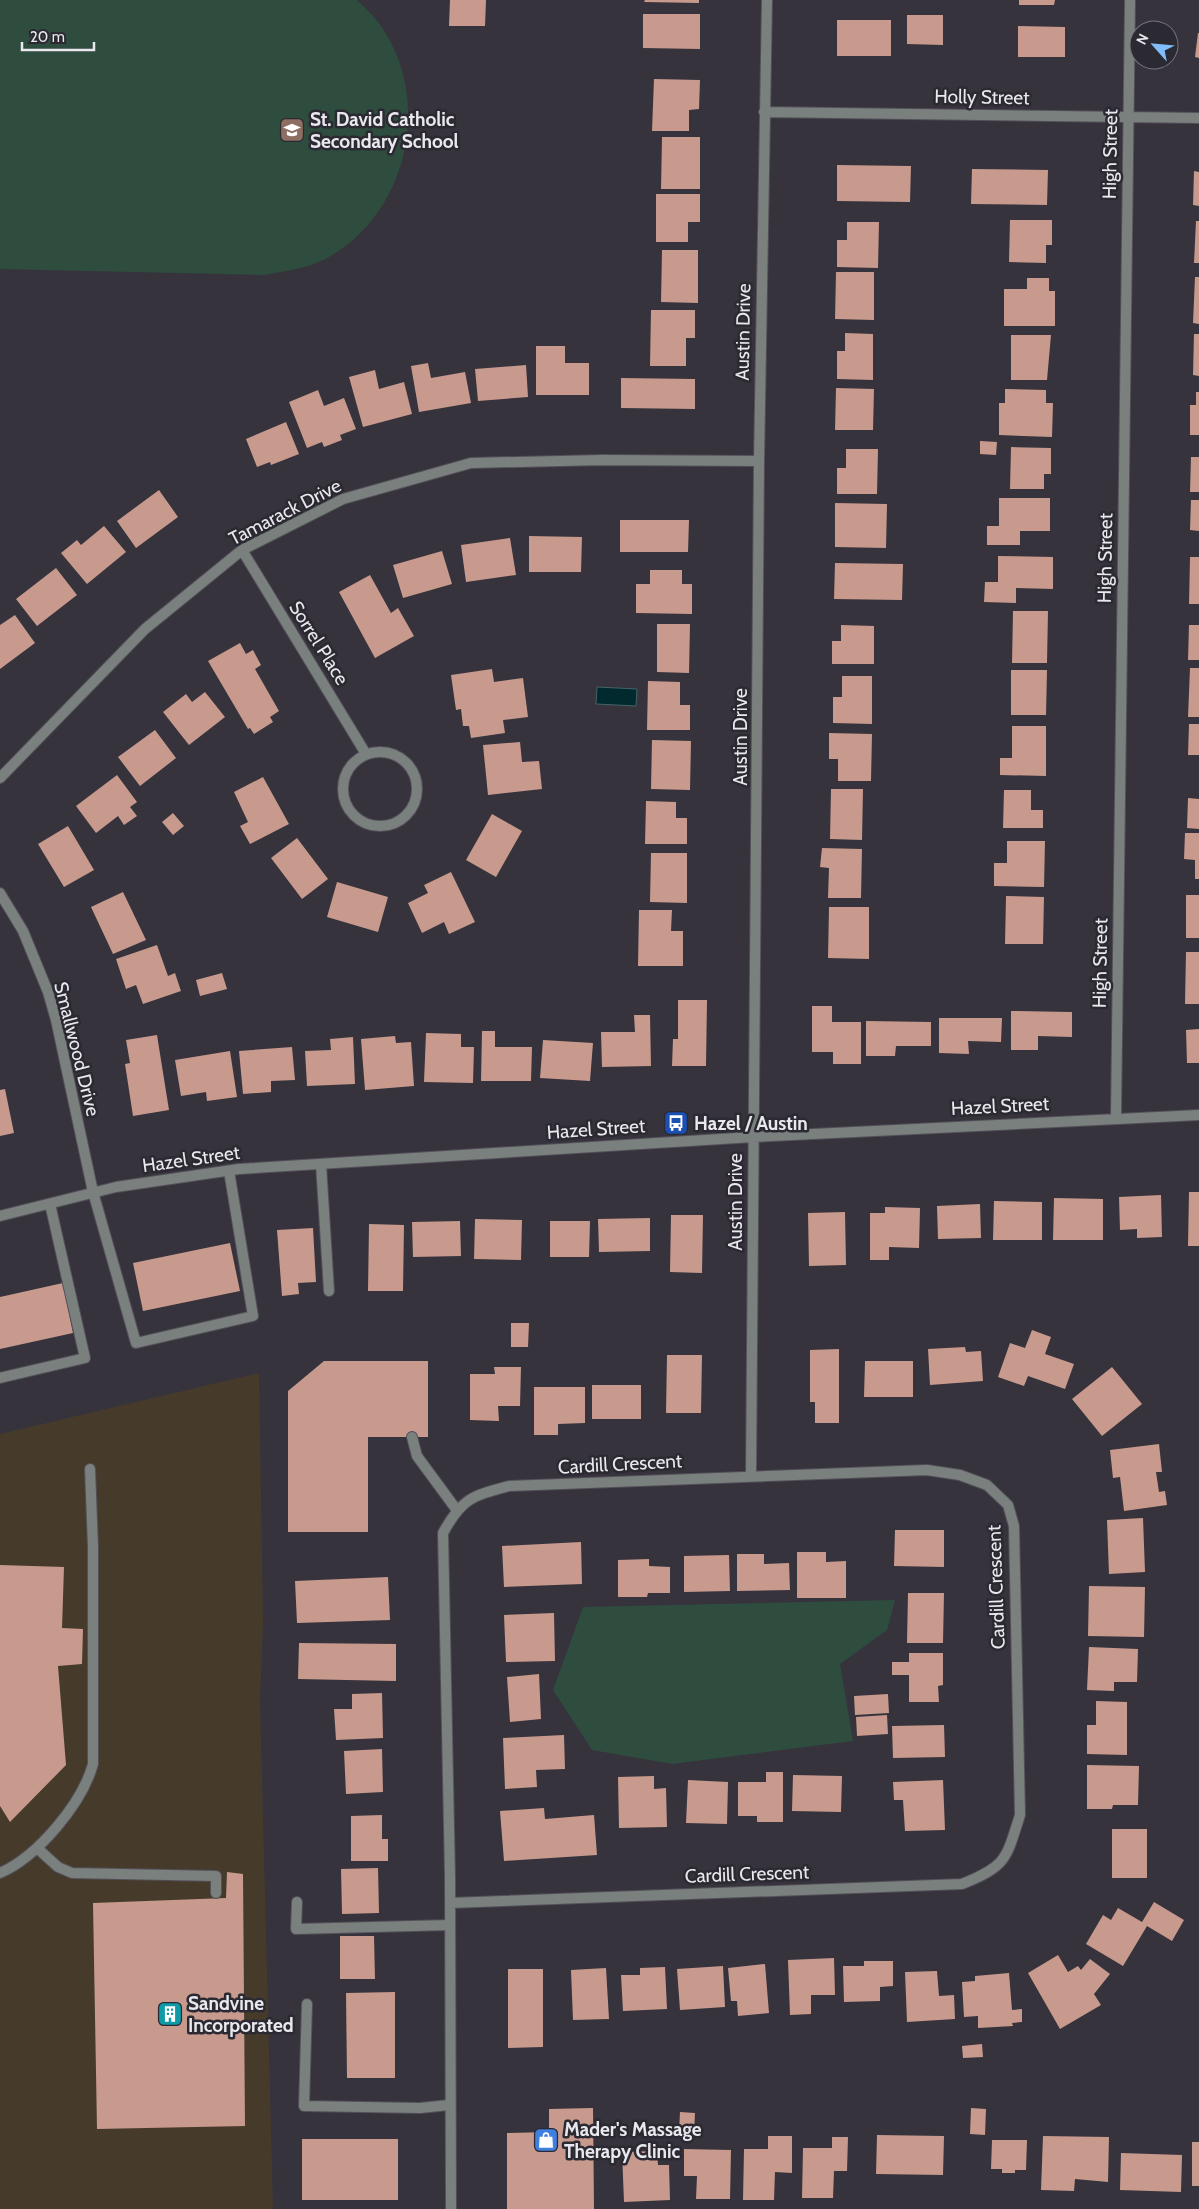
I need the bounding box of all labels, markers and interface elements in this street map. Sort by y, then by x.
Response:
scale bar [22,20,95,52]
north arrow [1129,20,1179,70]
text: 20 m [30,28,65,46]
text: N [1132,31,1153,48]
street label: Holly Street [934,85,1030,109]
place label: St. David Catholic Secondary School [310,108,459,153]
street label: High Street [1098,108,1122,199]
school or university icon: St. David Catholic Secondary School [279,117,305,143]
street label: Austin Drive [731,283,755,381]
street label: Tamarack Drive [225,474,345,550]
street label: High Street [1093,512,1117,603]
street label: Sorrel Place [284,597,354,689]
street label: Austin Drive [729,688,752,786]
street label: High Street [1088,917,1112,1008]
street label: Smallwood Drive [49,979,105,1119]
street label: Hazel Street [950,1092,1050,1120]
bus stop icon: Hazel / Austin [663,1110,689,1136]
place label: Hazel / Austin [694,1112,808,1135]
street label: Hazel Street [546,1114,646,1144]
street label: Hazel Street [141,1141,242,1177]
street label: Austin Drive [724,1153,747,1251]
street label: Cardill Crescent [557,1449,683,1479]
street label: Cardill Crescent [982,1524,1010,1650]
street label: Cardill Crescent [684,1860,810,1888]
place label: Sandvine Incorporated [188,1992,294,2037]
building icon: Sandvine Incorporated [157,2001,183,2027]
place label: Mader's Massage Therapy Clinic [564,2118,702,2163]
shop icon: Mader's Massage Therapy Clinic [533,2127,559,2153]

